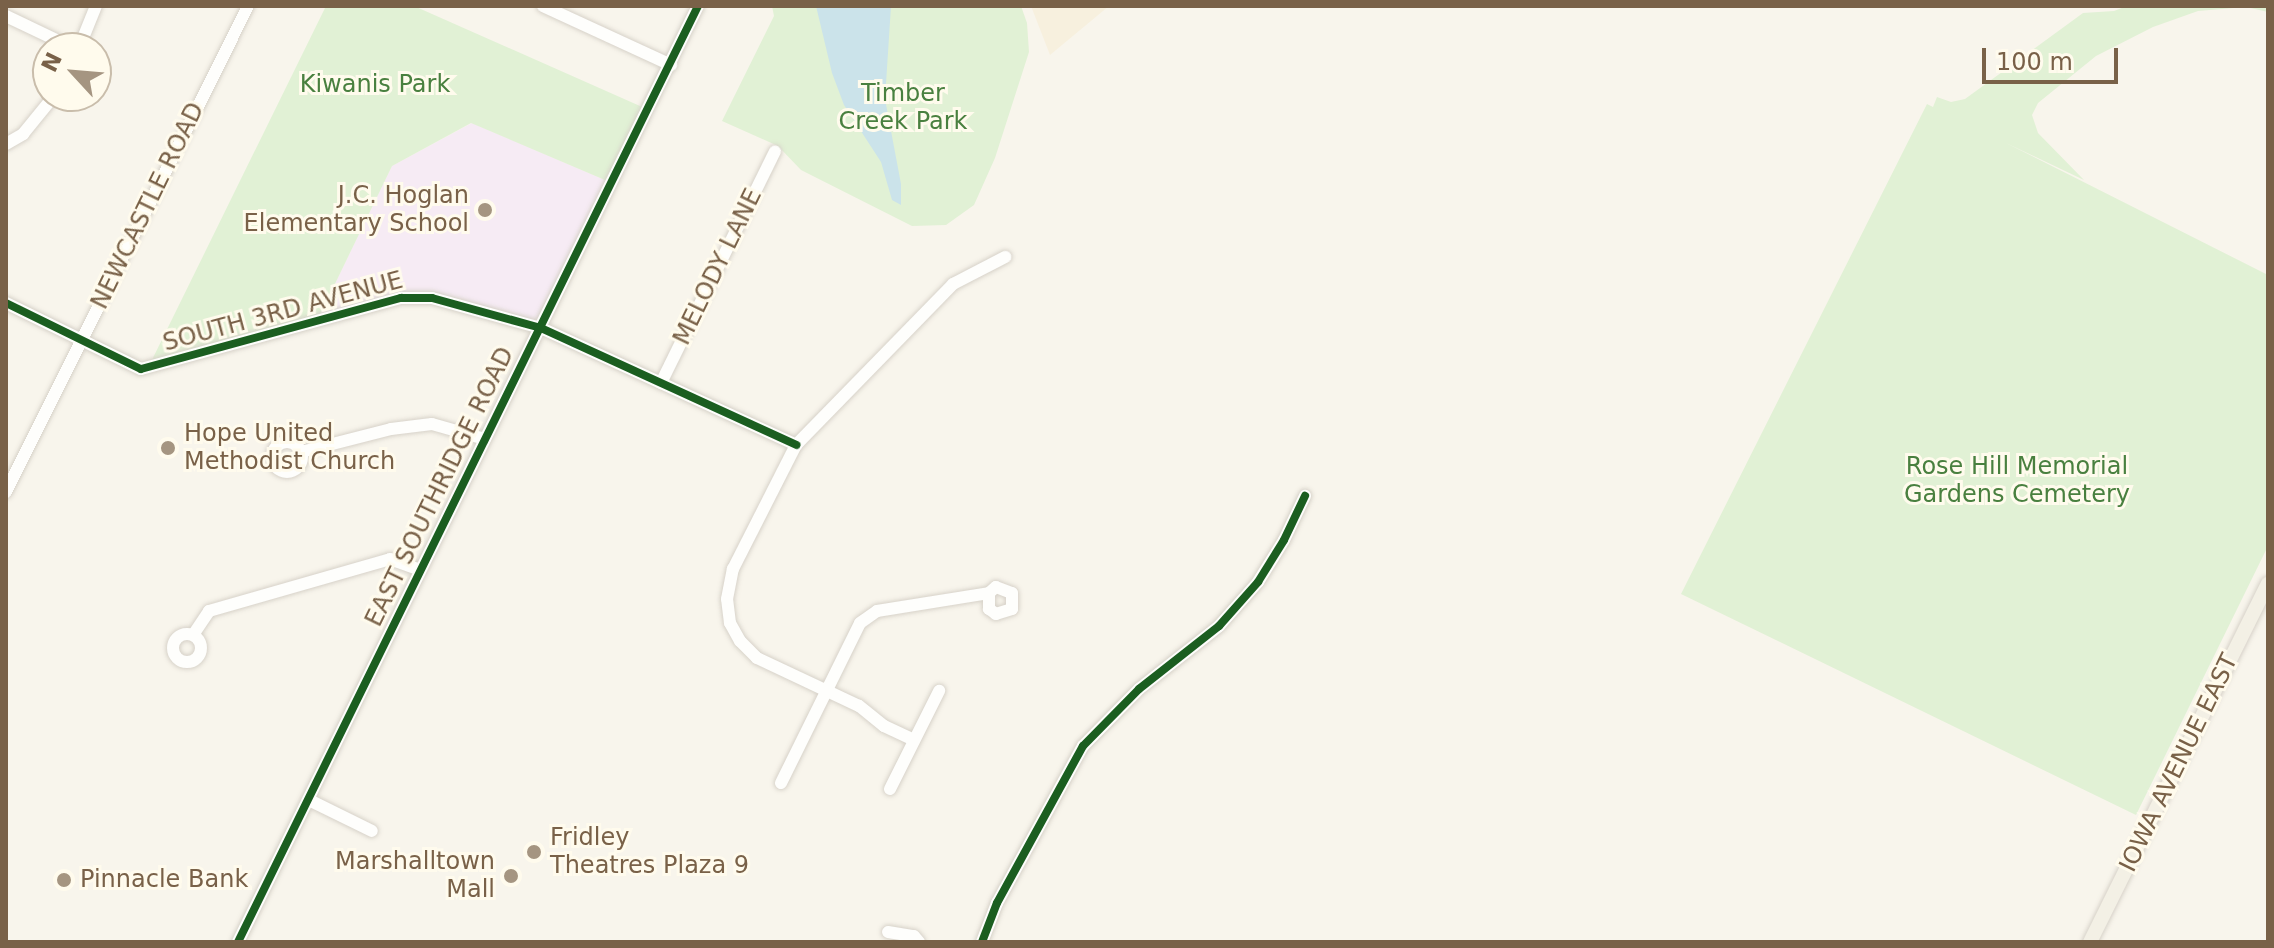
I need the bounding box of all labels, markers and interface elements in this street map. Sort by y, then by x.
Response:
north arrow [32,32,112,112]
scale bar [1986,32,2122,82]
text: N [37,48,67,76]
text: 100 m [1996,48,2073,76]
park label: Kiwanis Park [300,71,450,99]
park label: Timber Creek Park [838,80,968,136]
street label: NEWCASTLE ROAD [85,98,211,314]
place label: J.C. Hoglan Elementary School [244,182,469,238]
street label: MELODY LANE [668,184,768,350]
marker: J.C. Hoglan Elementary School [476,201,494,219]
street label: SOUTH 3RD AVENUE [160,266,406,358]
street label: EAST SOUTHRIDGE ROAD [360,343,520,631]
place label: Hope United Methodist Church [184,420,395,476]
marker: Hope United Methodist Church [159,439,177,457]
park label: Rose Hill Memorial Gardens Cemetery [1904,453,2130,509]
street label: IOWA AVENUE EAST [2114,649,2244,877]
place label: Fridley Theatres Plaza 9 [550,824,749,880]
marker: Fridley Theatres Plaza 9 [525,843,543,861]
place label: Marshalltown Mall [335,848,495,904]
place label: Pinnacle Bank [80,866,248,894]
marker: Marshalltown Mall [502,867,520,885]
marker: Pinnacle Bank [55,871,73,889]

